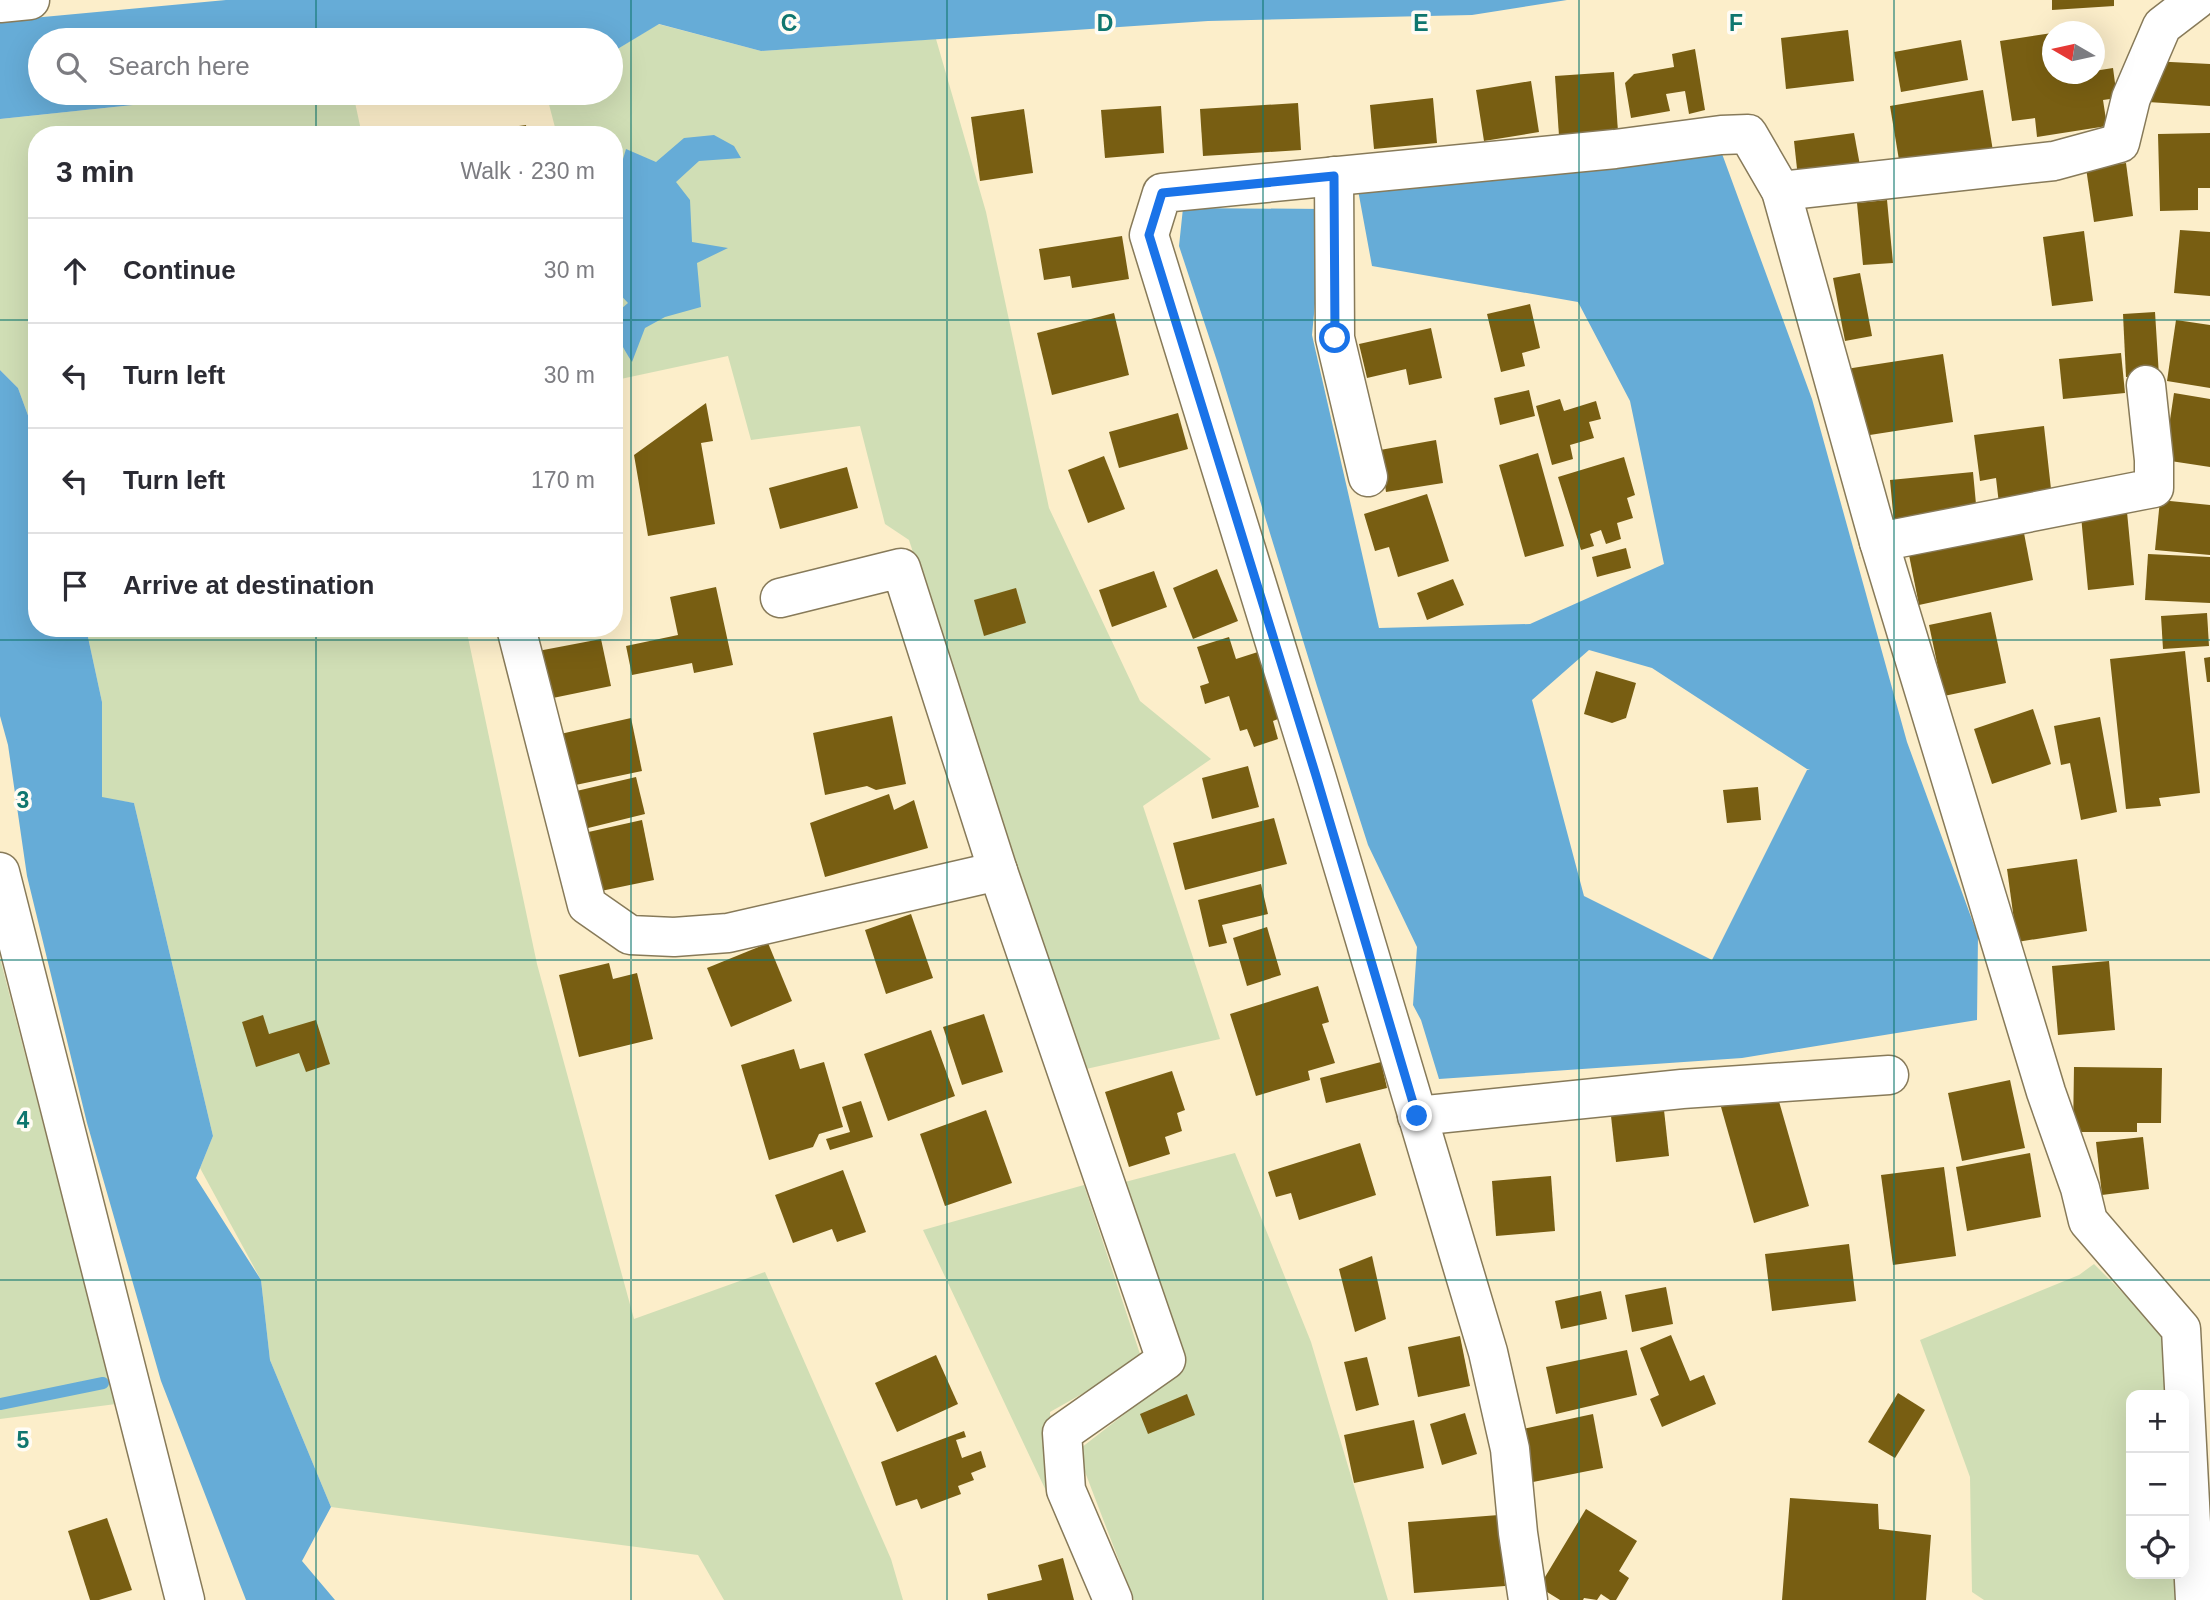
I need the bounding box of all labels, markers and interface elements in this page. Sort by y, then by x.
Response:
text: C [781,10,797,36]
text: D [1097,10,1113,36]
text: E [1413,10,1429,36]
text: F [1729,10,1743,36]
north arrow [2042,21,2105,84]
search box [28,28,623,105]
icon: search [52,48,90,86]
text: Search here [108,51,250,81]
text: 3 min [56,155,134,188]
text: Walk · 230 m [460,158,595,184]
icon: ahead [56,252,94,290]
text: Continue [123,255,236,285]
text: 30 m [544,257,595,283]
route start [1319,322,1350,353]
icon: left [56,357,94,395]
text: Turn left [123,360,225,390]
text: 30 m [544,362,595,388]
icon: left [56,462,94,500]
text: Turn left [123,465,225,495]
text: 170 m [531,467,595,493]
icon: arrive [56,567,94,605]
text: Arrive at destination [123,570,374,600]
text: 3 [17,787,29,813]
route end [1401,1100,1432,1131]
text: 4 [17,1107,30,1133]
map controls [2126,1390,2189,1579]
button: + [2126,1390,2189,1453]
text: 5 [17,1427,30,1453]
button: − [2126,1453,2189,1516]
button: locate [2126,1516,2189,1579]

